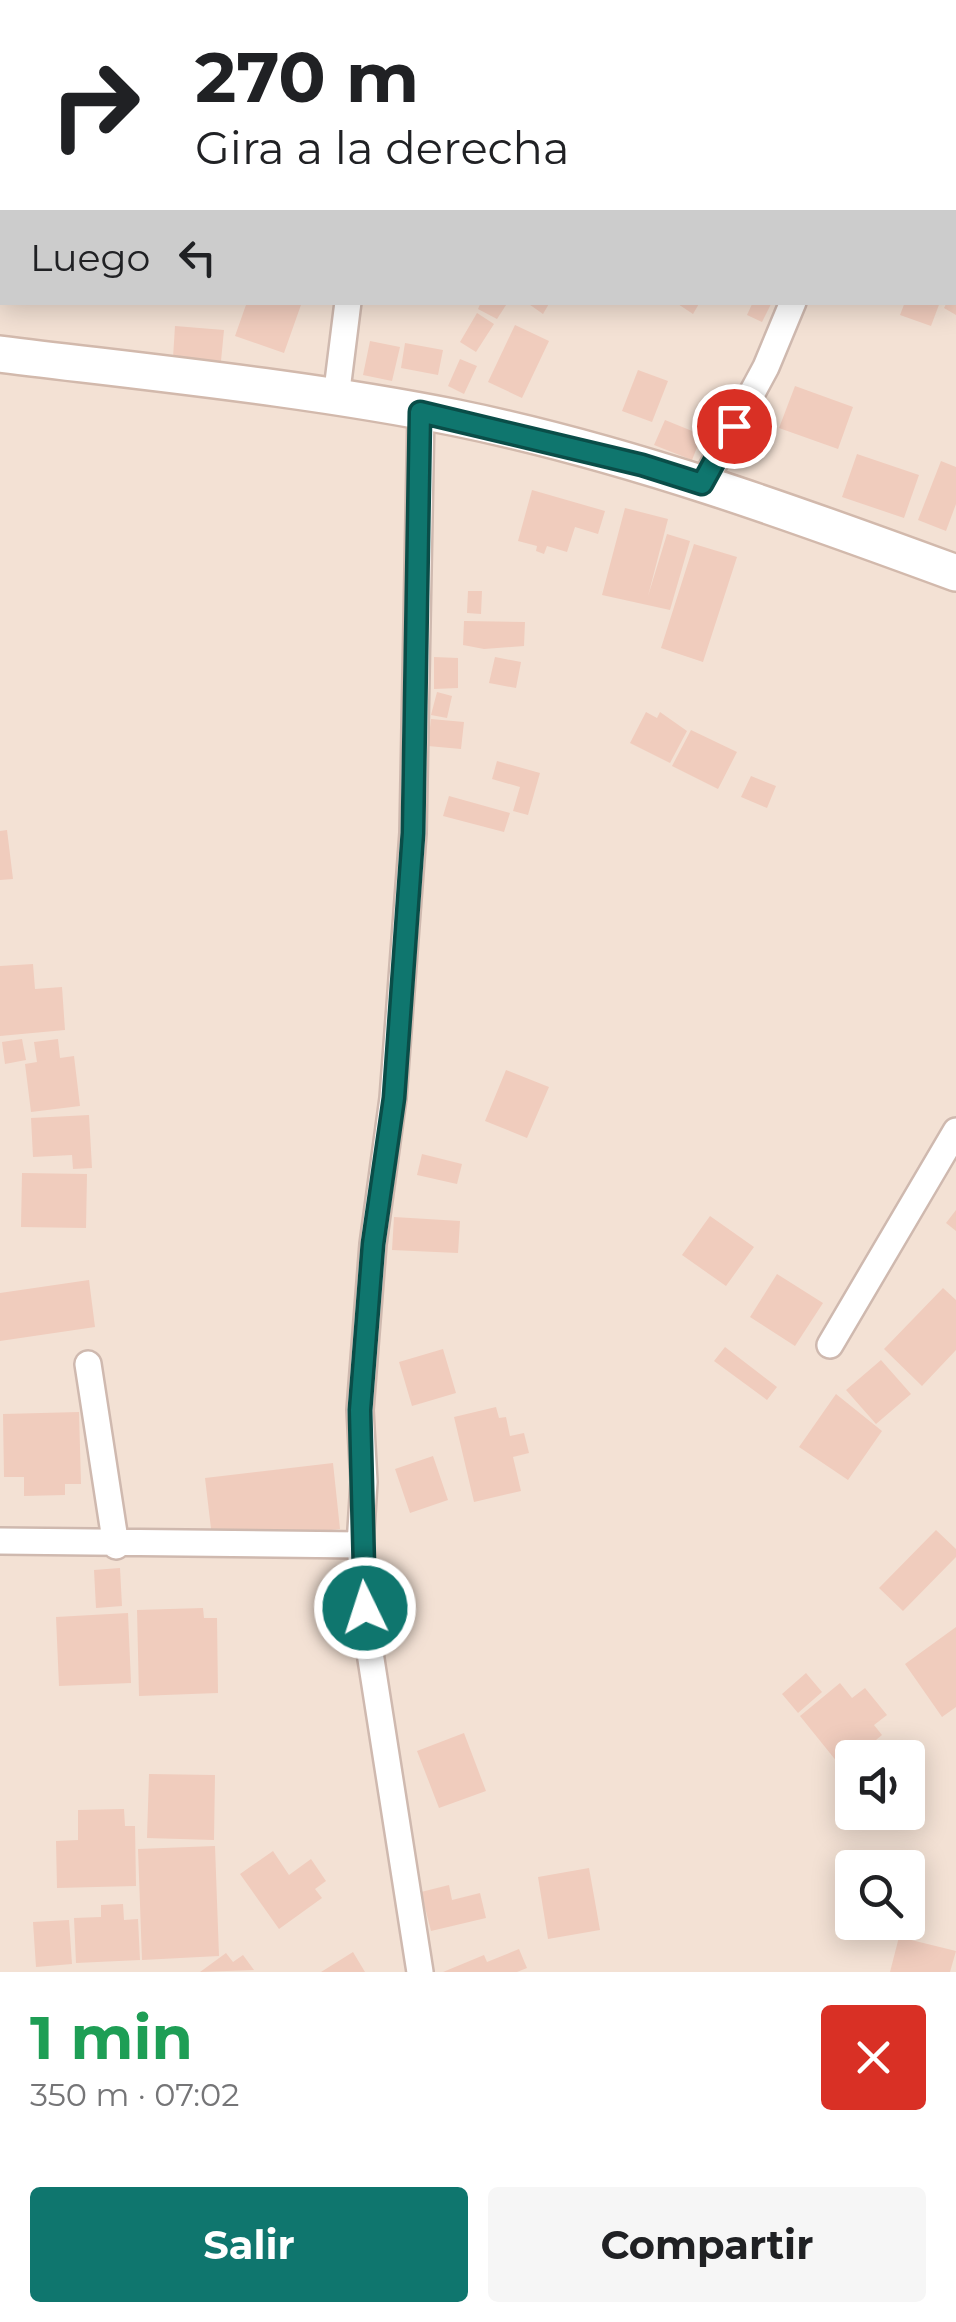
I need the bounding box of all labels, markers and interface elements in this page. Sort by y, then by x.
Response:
text: 270 m [195,34,419,120]
icon: right [30,40,160,170]
text: Gira a la derecha [195,120,570,175]
icon: left [170,230,225,285]
text: Luego [30,234,150,281]
pin [692,384,777,469]
icon: arrive [707,399,762,454]
position arrow [313,1556,417,1660]
map controls [835,1740,925,1940]
button: sound [835,1740,925,1830]
button: search [835,1850,925,1940]
text: 1 min [30,2001,193,2074]
button: close [821,2005,926,2110]
text: 350 m · 07:02 [30,2075,239,2114]
button: Salir [30,2187,468,2302]
button: Compartir [488,2187,926,2302]

